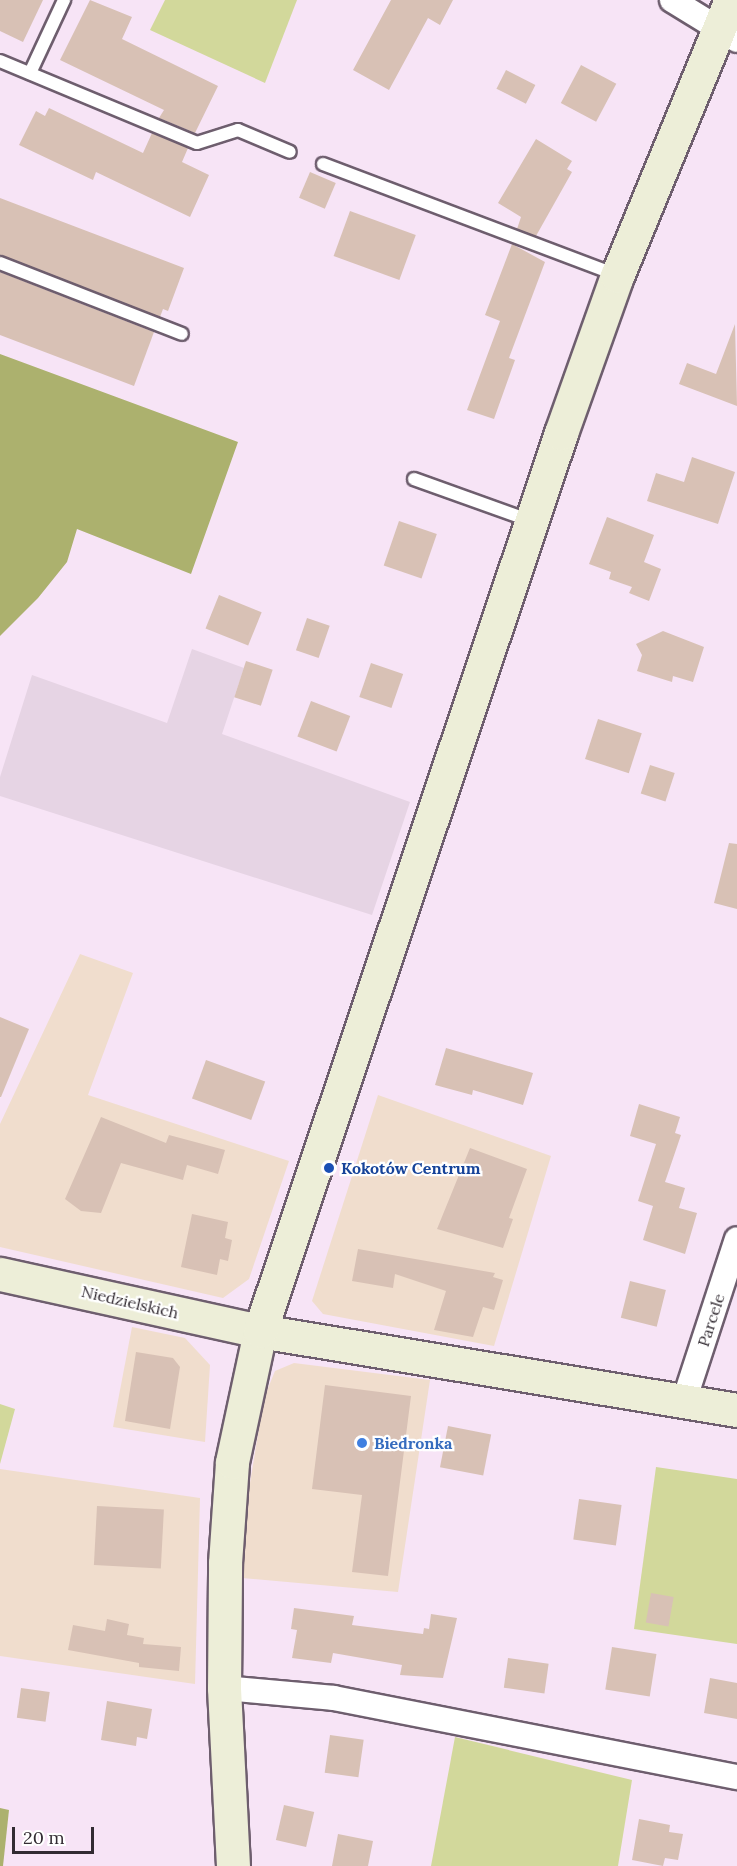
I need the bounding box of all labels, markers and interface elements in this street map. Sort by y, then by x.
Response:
place label: Kokotów Centrum [341,1158,480,1178]
marker: Kokotów Centrum [322,1161,336,1175]
street label: Niedzielskich [80,1281,180,1323]
street label: Parcele [693,1291,729,1349]
place label: Biedronka [374,1433,452,1453]
marker: Biedronka [355,1436,369,1450]
scale bar [15,1815,98,1853]
text: 20 m [23,1826,65,1849]

